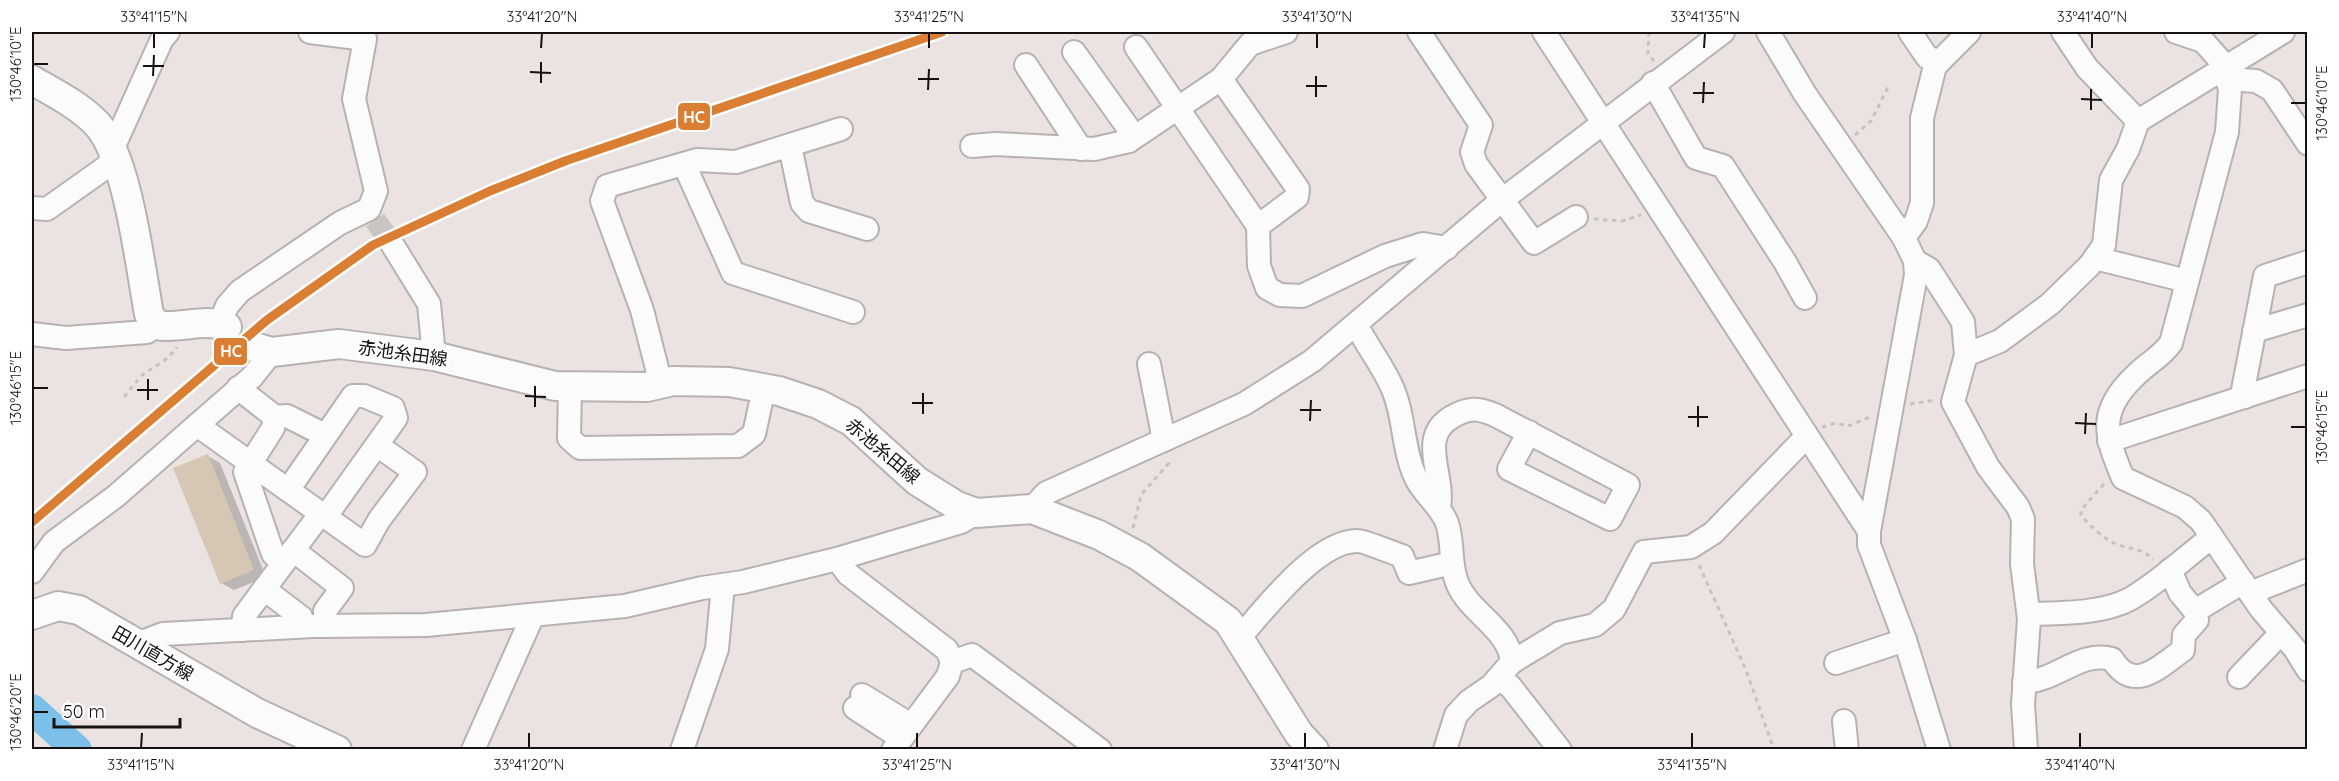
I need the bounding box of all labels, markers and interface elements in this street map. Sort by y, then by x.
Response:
text: 33°41'15"N [120,7,188,26]
text: 33°41'20"N [507,7,577,26]
text: 33°41'25"N [894,7,964,26]
text: 33°41'30"N [1282,7,1352,26]
text: 33°41'35"N [1670,7,1740,26]
text: 33°41'40"N [2057,7,2127,26]
text: 130°46'10"E [6,27,25,101]
text: 130°46'10"E [2312,66,2331,140]
line badge: HC [677,102,711,131]
text: HC [683,107,705,127]
street label: 赤池糸田線 [357,335,449,371]
line badge: HC [213,337,248,366]
text: HC [220,341,242,361]
text: 130°46'15"E [6,351,25,425]
text: 130°46'15"E [2312,390,2331,464]
street label: 赤池糸田線 [841,413,925,489]
street label: 田川直方線 [108,621,198,685]
text: 130°46'20"E [6,673,25,751]
scale bar [54,691,180,729]
text: 50 m [63,700,105,723]
text: 33°41'15"N [107,755,175,774]
text: 33°41'20"N [494,755,564,774]
text: 33°41'25"N [882,755,952,774]
text: 33°41'30"N [1270,755,1340,774]
text: 33°41'35"N [1657,755,1727,774]
text: 33°41'40"N [2045,755,2115,774]

